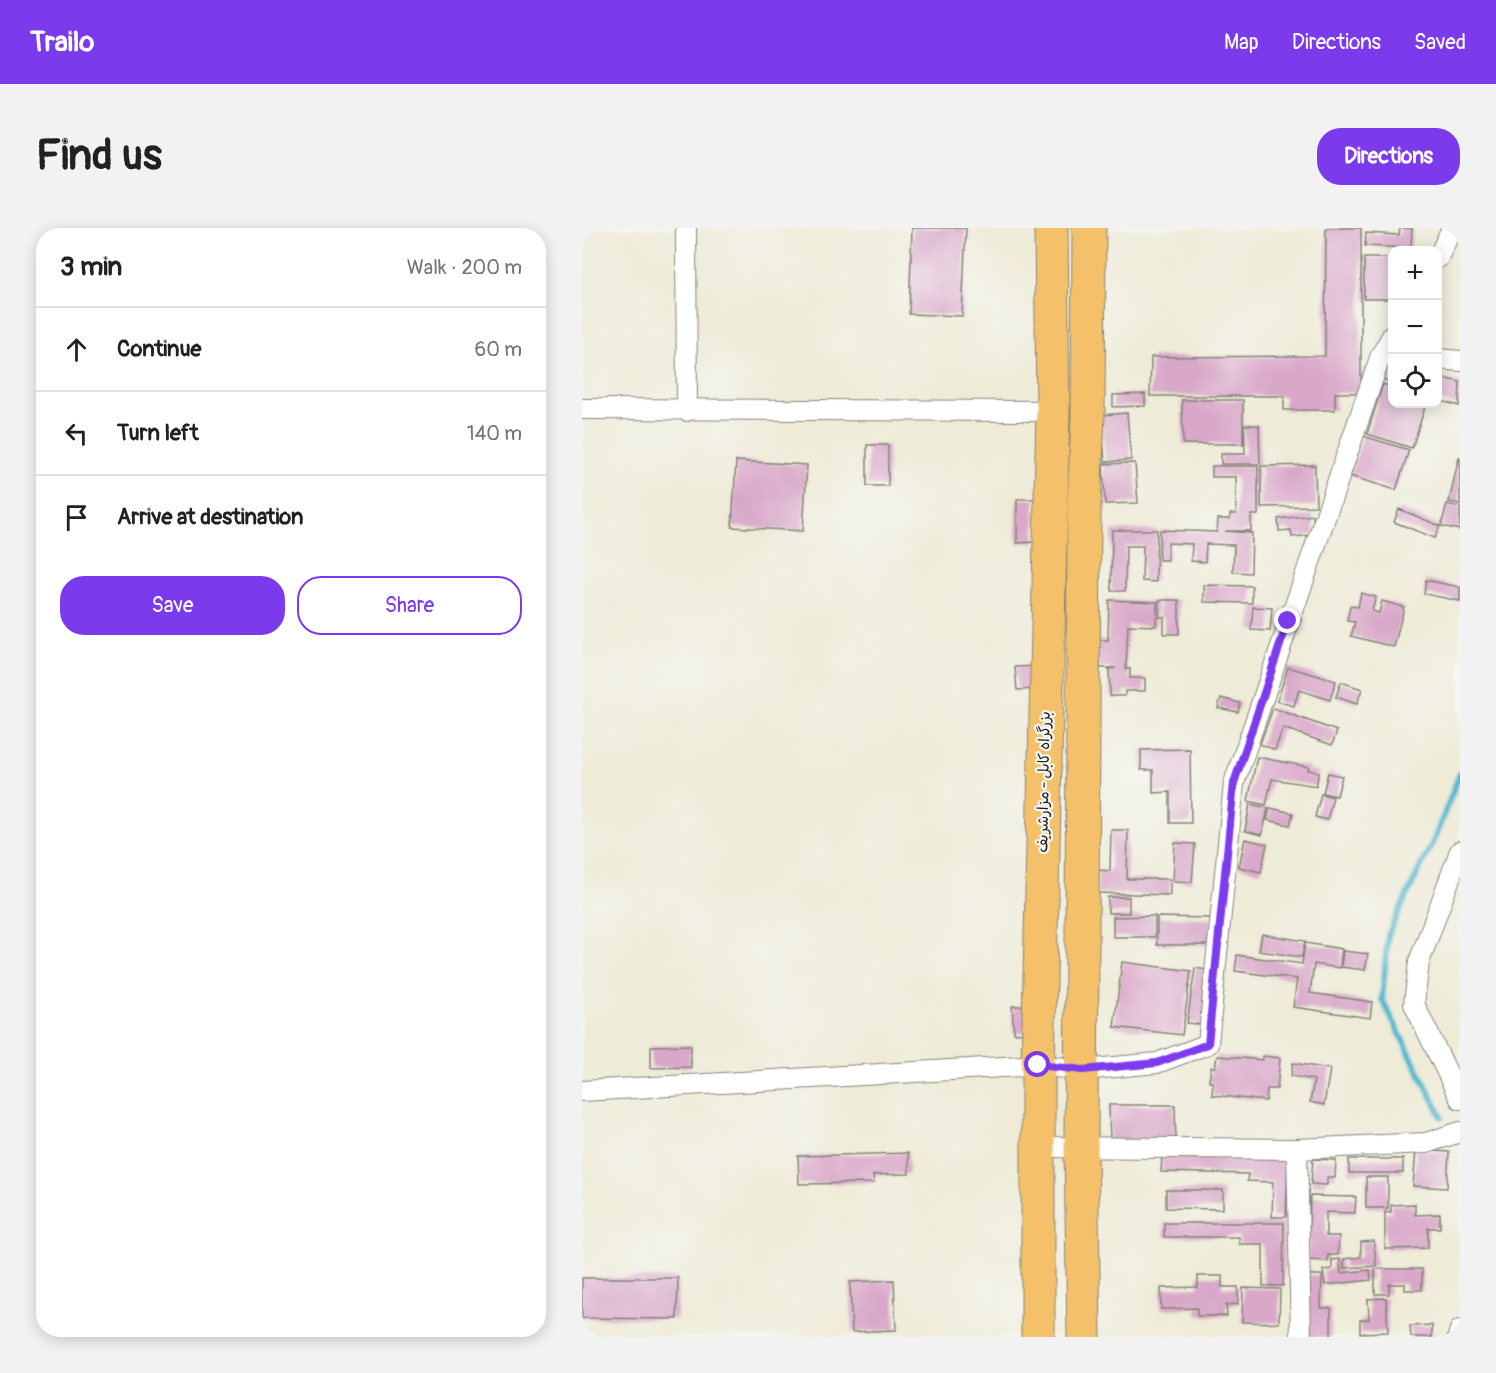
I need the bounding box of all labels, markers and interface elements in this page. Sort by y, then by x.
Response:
text: Trailo [30,25,94,60]
text: Map [1224,29,1259,56]
text: Directions [1292,29,1381,56]
text: Saved [1414,29,1466,56]
button: Directions [1317,128,1460,185]
text: Find us [36,130,162,182]
map controls [1388,246,1442,408]
button: + [1388,246,1442,300]
text: 3 min [60,251,122,283]
text: Walk · 200 m [407,255,522,280]
button: − [1388,300,1442,354]
icon: ahead [60,333,93,366]
text: Continue [117,335,201,363]
text: 60 m [475,337,522,362]
button: locate [1388,354,1442,408]
icon: left [60,417,93,450]
text: Turn left [117,419,199,447]
text: 140 m [467,421,522,446]
icon: arrive [60,501,93,534]
text: Arrive at destination [117,503,303,531]
button: Save [60,576,285,635]
button: Share [297,576,522,635]
route end [1274,607,1300,633]
street label: بزرگراه کابل - مزارشریف [1033,711,1055,853]
route start [1024,1051,1050,1077]

